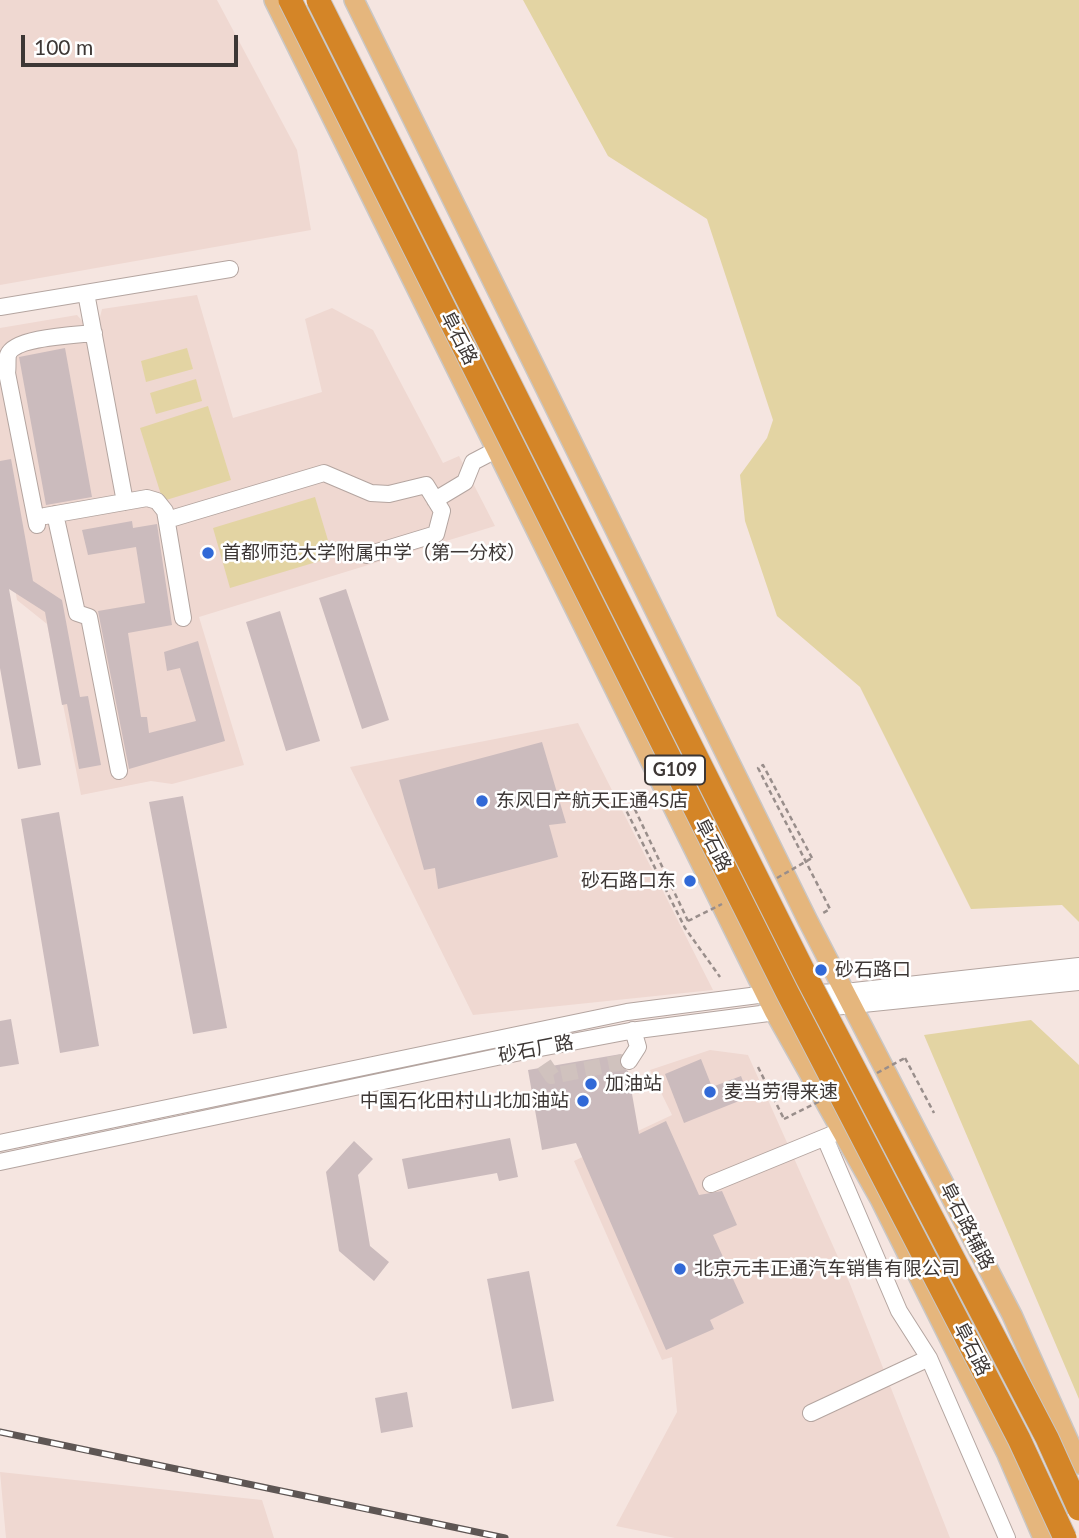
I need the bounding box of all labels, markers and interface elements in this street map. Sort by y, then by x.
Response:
scale bar [24,21,242,65]
text: 100 m [34,34,93,59]
street label: 阜石路 [436,307,482,369]
place label: 首都师范大学附属中学（第一分校） [222,542,526,564]
marker: 首都师范大学附属中学（第一分校） [200,545,216,561]
road number: G109 [645,756,705,784]
place label: 东风日产航天正通4S店 [496,790,688,812]
marker: 东风日产航天正通4S店 [474,793,490,809]
street label: 阜石路 [690,814,736,876]
place label: 砂石路口东 [581,870,676,892]
marker: 砂石路口东 [682,873,698,889]
place label: 砂石路口 [835,959,911,981]
marker: 砂石路口 [813,962,829,978]
street label: 砂石厂路 [497,1031,575,1067]
place label: 加油站 [605,1073,662,1095]
marker: 加油站 [583,1076,599,1092]
place label: 麦当劳得来速 [724,1081,838,1103]
marker: 麦当劳得来速 [702,1084,718,1100]
place label: 中国石化田村山北加油站 [360,1090,569,1112]
marker: 中国石化田村山北加油站 [575,1093,591,1109]
street label: 阜石路辅路 [935,1179,999,1273]
place label: 北京元丰正通汽车销售有限公司 [694,1258,960,1280]
marker: 北京元丰正通汽车销售有限公司 [672,1261,688,1277]
street label: 阜石路 [949,1318,995,1380]

